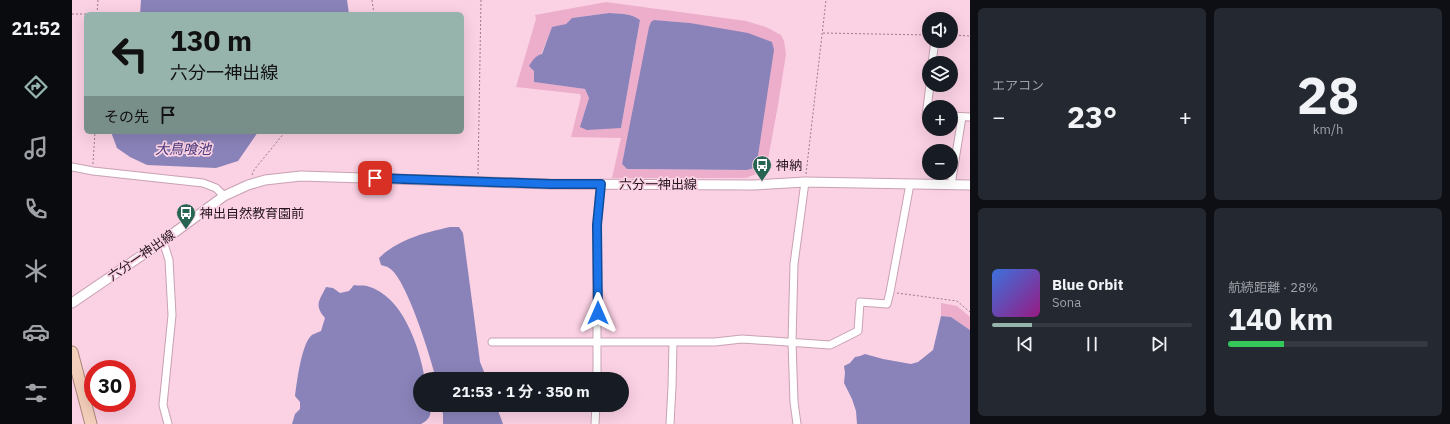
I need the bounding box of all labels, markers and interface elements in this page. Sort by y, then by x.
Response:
map controls [922,12,958,180]
button: sound [922,12,958,48]
text: 21:52 [11,17,61,40]
text: 130 m [170,22,252,59]
icon: left [104,28,156,80]
button: layers [922,56,958,92]
text: 六分一神出線 [170,61,278,84]
text: 28 [1297,61,1359,128]
icon: directions [22,73,50,101]
text: エアコン [992,77,1044,94]
text: 23° [1067,97,1117,136]
button: + [922,100,958,136]
text: − [992,102,1005,131]
text: + [1179,102,1192,131]
icon: arrive [157,104,179,126]
text: その先 [104,107,149,126]
text: km/h [1313,121,1343,138]
icon: music [22,134,50,162]
water label: 大鳥喰池 [155,140,213,158]
button: − [922,144,958,180]
bus stop icon: 神納 [751,154,773,182]
place label: 神納 [776,157,802,174]
pin [358,161,392,195]
icon: arrive [364,167,386,189]
street label: 六分一神出線 [619,176,697,193]
icon: phone [22,195,50,223]
bus stop icon: 神出自然教育園前 [175,202,197,230]
place label: 神出自然教育園前 [200,205,304,222]
street label: 六分一神出線 [104,226,178,285]
icon: climate [22,257,50,285]
text: Blue Orbit [1052,275,1123,294]
text: 航続距離 · 28% [1228,279,1318,296]
position arrow [577,292,619,334]
text: Sona [1052,294,1081,311]
text: 140 km [1228,299,1333,338]
icon: car [22,318,50,346]
icon: previous [1014,333,1036,355]
icon: pause [1081,333,1103,355]
icon: next [1148,333,1170,355]
speed limit sign: 30 [84,360,136,412]
icon: filters [22,379,50,407]
text: 21:53 · 1 分 · 350 m [452,382,590,401]

